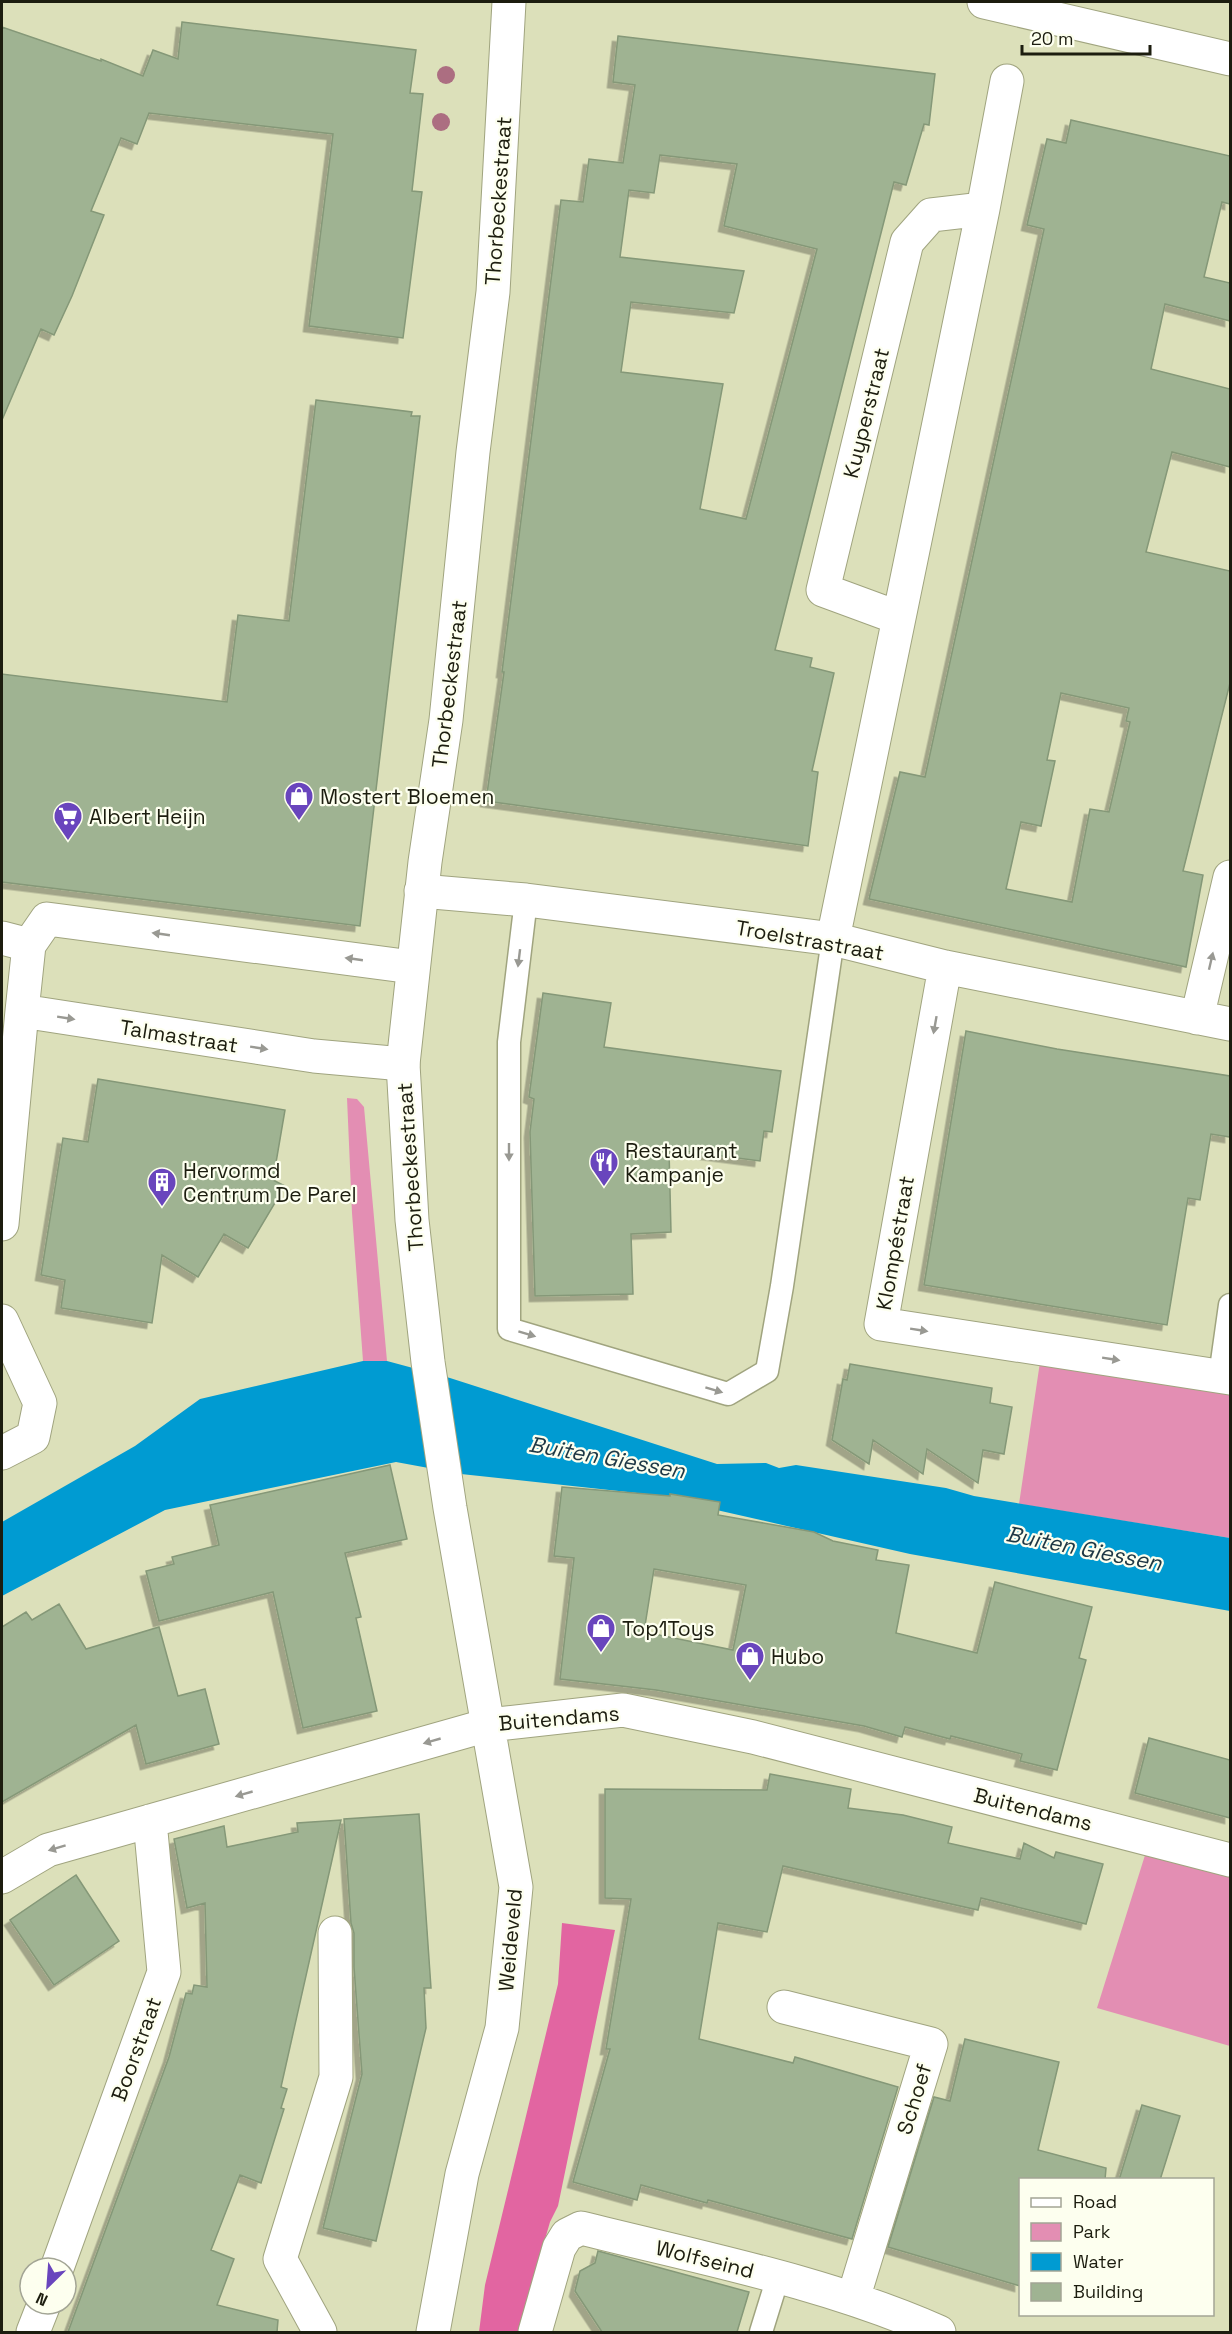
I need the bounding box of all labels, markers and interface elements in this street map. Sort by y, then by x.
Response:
scale bar [1022,18,1150,56]
text: 20 m [1031,27,1074,50]
street label: Thorbeckestraat [479,116,517,286]
street label: Kuyperstraat [837,345,895,481]
street label: Thorbeckestraat [425,598,473,770]
shop icon: Mostert Bloemen [283,780,315,822]
place label: Mostert Bloemen [320,783,494,810]
supermarket icon: Albert Heijn [52,800,84,842]
place label: Albert Heijn [89,803,206,830]
street label: Troelstrastraat [734,914,886,966]
one-way arrow [151,929,170,938]
one-way arrow [514,949,524,968]
one-way arrow [1206,952,1216,970]
one-way arrow [345,955,364,964]
street label: Talmastraat [118,1013,240,1059]
one-way arrow [57,1014,76,1023]
one-way arrow [930,1015,939,1034]
one-way arrow [249,1044,268,1053]
street label: Thorbeckestraat [391,1082,429,1252]
place label: Restaurant Kampanje [625,1137,738,1188]
one-way arrow [504,1143,514,1162]
restaurant icon: Restaurant Kampanje [588,1146,620,1188]
place label: Hervormd Centrum De Parel [183,1157,357,1208]
building icon: Hervormd Centrum De Parel [146,1166,178,1208]
street label: Klompéstraat [870,1174,920,1312]
one-way arrow [909,1325,928,1334]
one-way arrow [518,1330,536,1339]
one-way arrow [1102,1355,1121,1364]
one-way arrow [705,1386,723,1395]
water label: Buiten Giessen [527,1430,688,1485]
water label: Buiten Giessen [1004,1519,1165,1577]
shop icon: Top1Toys [585,1612,617,1654]
place label: Top1Toys [622,1615,715,1642]
shop icon: Hubo [734,1640,766,1682]
place label: Hubo [771,1643,824,1670]
street label: Buitendams [497,1699,621,1737]
one-way arrow [423,1737,441,1746]
street label: Buitendams [971,1781,1095,1837]
one-way arrow [235,1790,253,1800]
one-way arrow [48,1844,66,1853]
street label: Weideveld [492,1887,528,1993]
street label: Boorstraat [105,1993,167,2105]
street label: Schoef [890,2060,938,2138]
legend [1019,2178,1214,2316]
text: Road [1073,2190,1117,2213]
text: Park [1073,2220,1111,2243]
street label: Wolfseind [653,2234,757,2284]
text: Water [1073,2250,1124,2273]
north arrow [18,2256,78,2316]
text: Building [1073,2280,1143,2303]
text: N [33,2287,51,2311]

